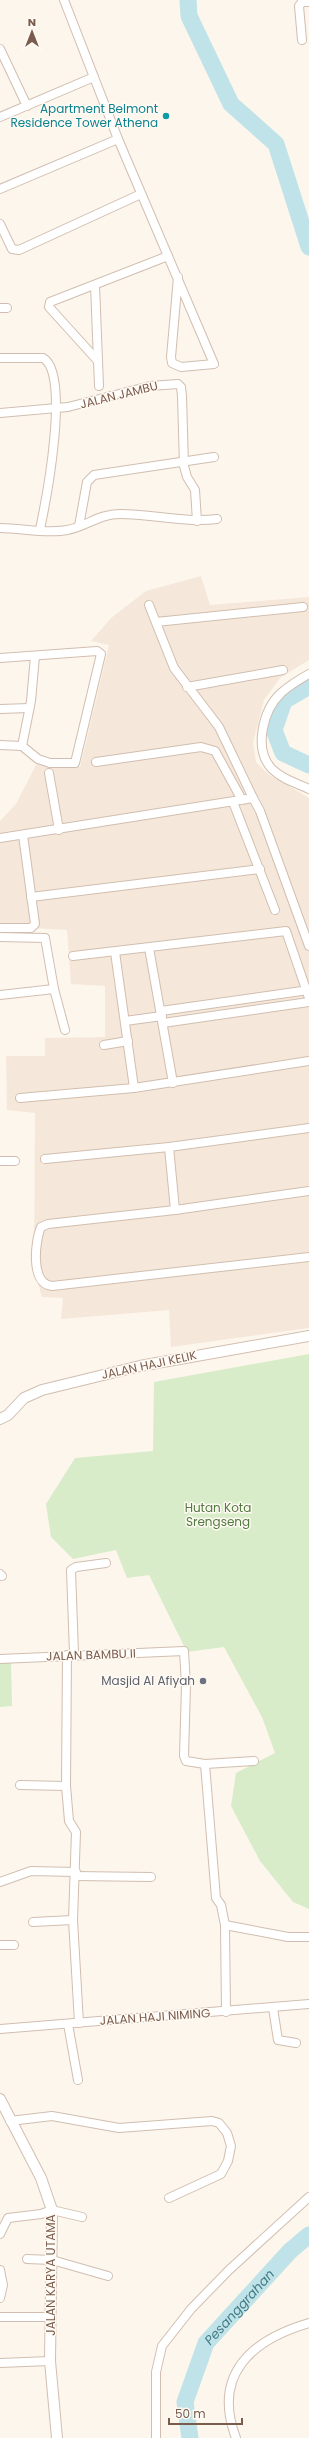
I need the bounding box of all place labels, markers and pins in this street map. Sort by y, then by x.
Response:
place label: Apartment Belmont Residence Tower Athena [10,100,158,131]
marker: Apartment Belmont Residence Tower Athena [161,111,171,121]
place label: Masjid Al Afiyah [101,1672,195,1689]
marker: Masjid Al Afiyah [198,1676,208,1686]

